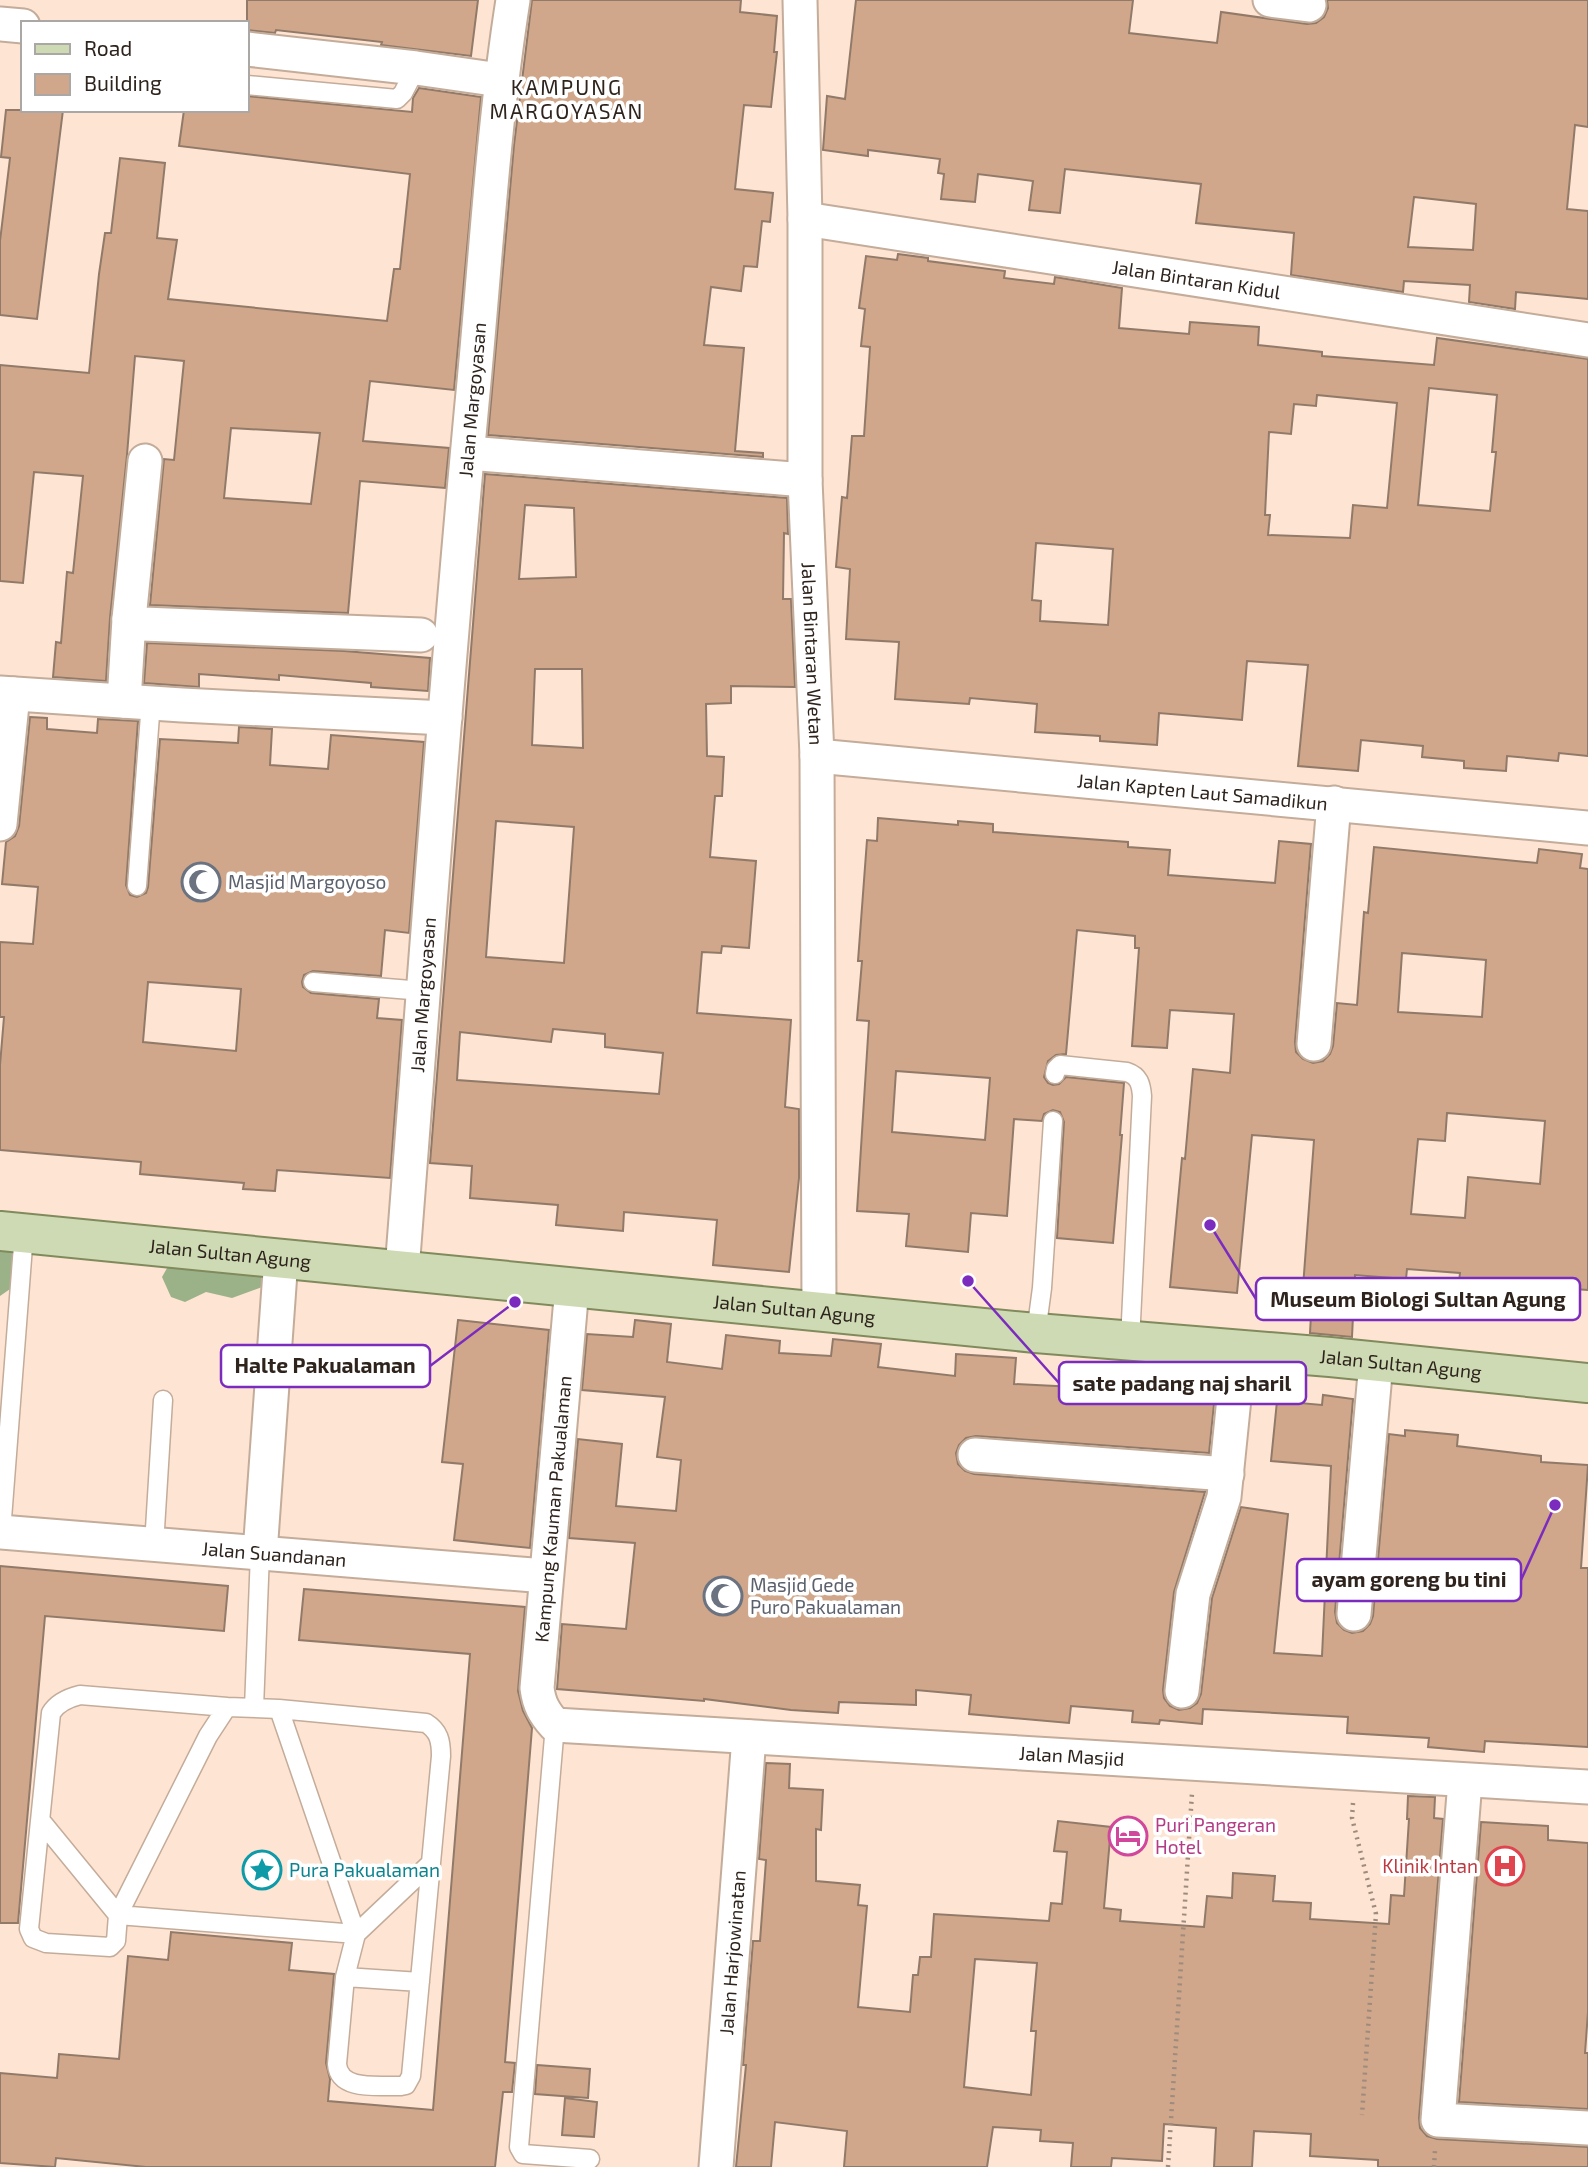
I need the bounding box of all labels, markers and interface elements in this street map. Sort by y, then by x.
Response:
legend [21,21,248,112]
text: Road [84,35,132,60]
text: Building [84,70,162,95]
district label: KAMPUNG MARGOYASAN [490,74,644,123]
street label: Jalan Bintaran Kidul [1111,255,1283,303]
street label: Jalan Margoyasan [453,321,490,478]
street label: Jalan Bintaran Wetan [798,562,829,746]
street label: Jalan Kapten Laut Samadikun [1076,768,1329,815]
mosque icon: Masjid Margoyoso [180,861,222,903]
place label: Masjid Margoyoso [228,870,386,893]
street label: Jalan Margoyasan [405,916,440,1073]
street label: Jalan Sultan Agung [148,1234,312,1273]
callout: Museum Biologi Sultan Agung [1256,1278,1580,1320]
text: Museum Biologi Sultan Agung [1270,1286,1566,1311]
street label: Jalan Sultan Agung [712,1289,877,1328]
street label: Jalan Sultan Agung [1319,1344,1483,1383]
callout: Halte Pakualaman [221,1345,430,1387]
text: Halte Pakualaman [234,1352,416,1377]
callout: sate padang naj sharil [1059,1362,1306,1404]
text: sate padang naj sharil [1073,1370,1292,1395]
street label: Kampung Kauman Pakualaman [529,1375,576,1643]
street label: Jalan Suandanan [201,1536,347,1571]
callout: ayam goreng bu tini [1297,1559,1521,1601]
text: ayam goreng bu tini [1311,1566,1507,1592]
place label: Masjid Gede Puro Pakualaman [750,1573,901,1618]
mosque icon: Masjid Gede Puro Pakualaman [702,1575,744,1617]
street label: Jalan Masjid [1018,1741,1125,1770]
place label: Puri Pangeran Hotel [1155,1813,1276,1858]
hotel icon: Puri Pangeran Hotel [1107,1815,1149,1857]
hospital icon: Klinik Intan [1484,1845,1526,1887]
place icon: Pura Pakualaman [241,1849,283,1891]
place label: Klinik Intan [1382,1854,1478,1877]
place label: Pura Pakualaman [289,1858,440,1881]
street label: Jalan Harjowinatan [714,1869,750,2036]

